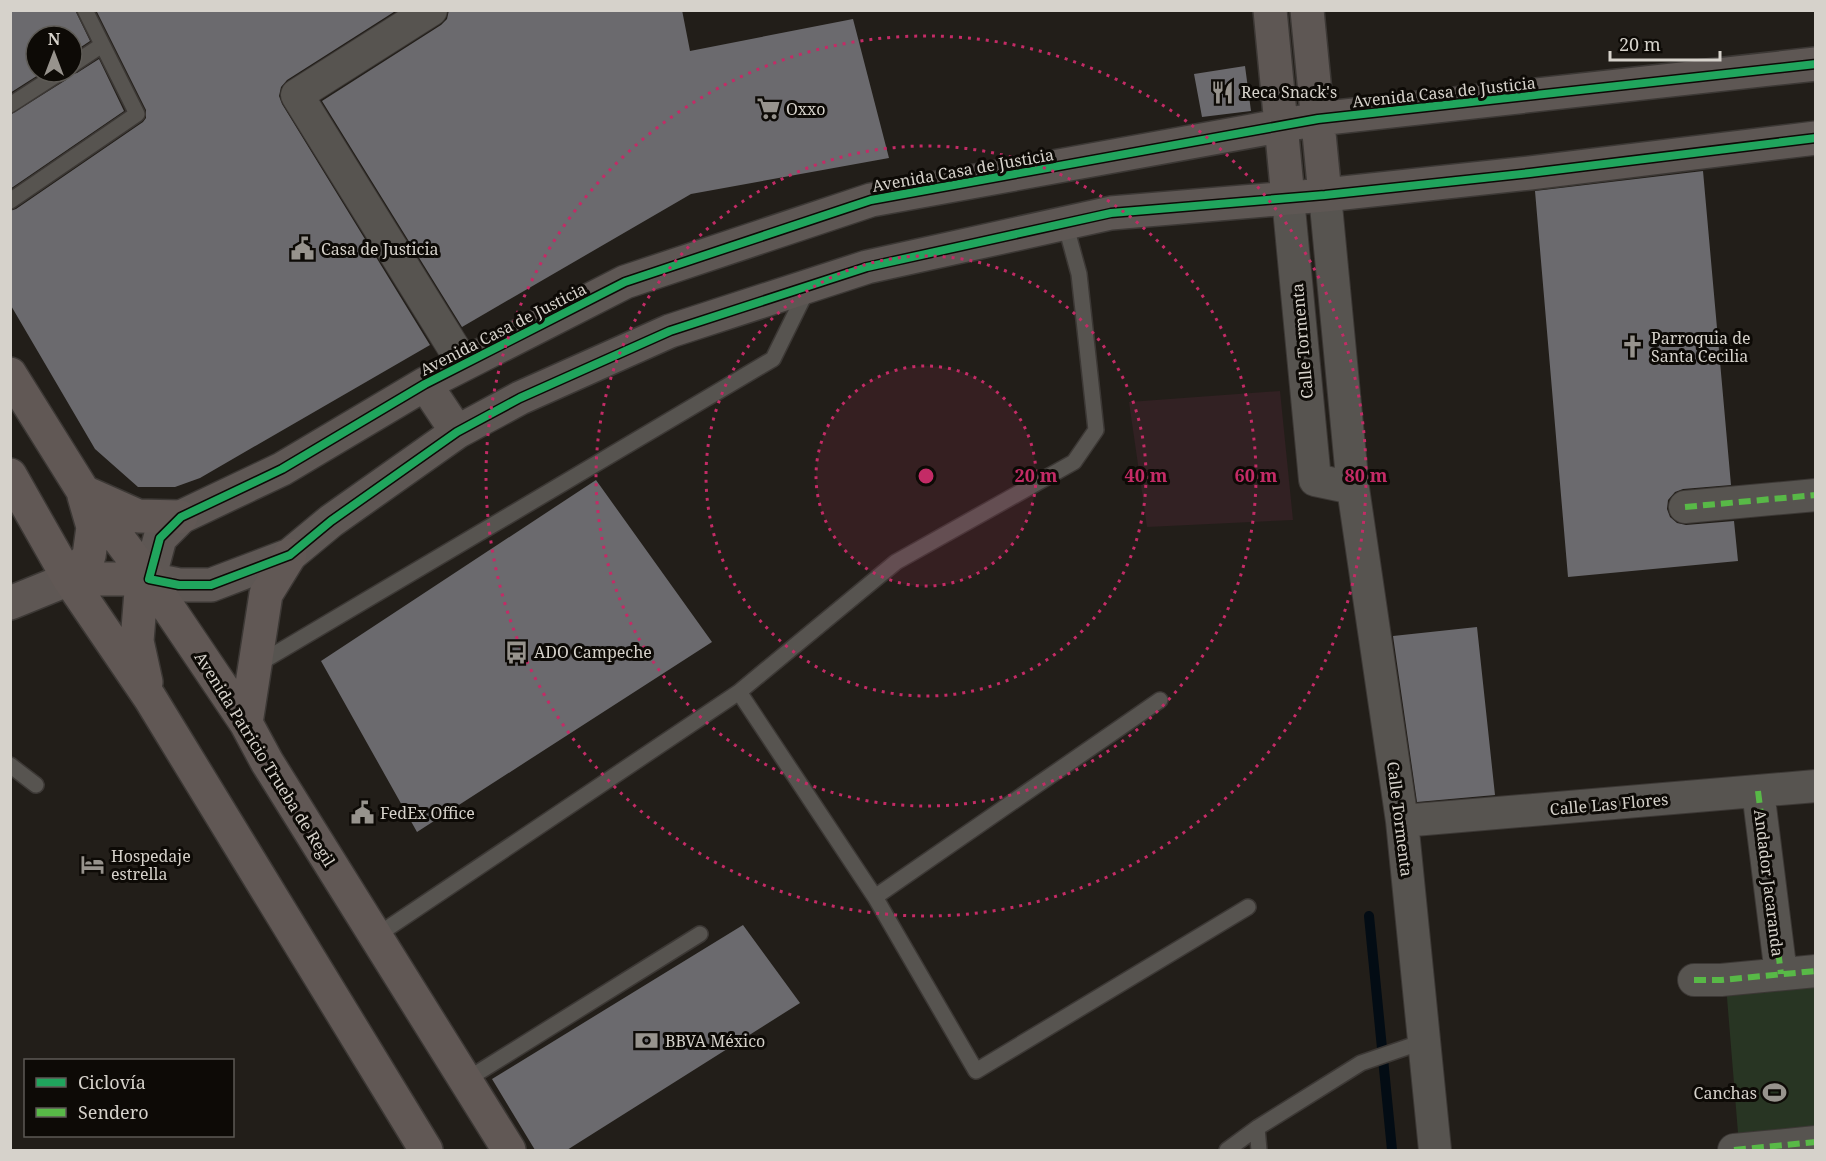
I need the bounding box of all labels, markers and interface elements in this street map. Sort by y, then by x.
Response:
north arrow [24,24,84,84]
scale bar [1610,24,1720,62]
text: N [48,28,61,50]
text: 20 m [1619,32,1661,56]
street label: Avenida Casa de Justicia [1351,71,1537,113]
restaurant icon: Reca Snack's [1210,79,1236,105]
place label: Reca Snack's [1241,81,1337,103]
supermarket icon: Oxxo [755,96,781,122]
place label: Oxxo [786,98,826,120]
street label: Avenida Casa de Justicia [870,143,1056,197]
public building icon: Casa de Justicia [290,236,316,262]
place label: Casa de Justicia [321,238,439,260]
street label: Avenida Casa de Justicia [416,277,590,381]
street label: Calle Tormenta [1286,282,1318,400]
place label: Parroquia de Santa Cecilia [1651,327,1751,367]
church icon: Parroquia de Santa Cecilia [1620,334,1646,360]
text: 20 m [1015,463,1058,487]
text: 40 m [1125,463,1168,487]
text: 60 m [1235,463,1278,487]
text: 80 m [1345,463,1388,487]
centre of rings [916,466,936,486]
bus stop icon: ADO Campeche [503,639,529,665]
place label: ADO Campeche [534,641,652,663]
street label: Avenida Patricio Trueba de Regil [190,647,340,871]
street label: Calle Tormenta [1382,760,1418,878]
street label: Calle Las Flores [1549,788,1669,820]
public building icon: FedEx Office [349,800,375,826]
place label: FedEx Office [380,802,475,824]
street label: Andador Jacaranda [1749,808,1789,958]
place label: Hospedaje estrella [111,845,191,885]
hotel icon: Hospedaje estrella [80,852,106,878]
bank icon: BBVA México [634,1028,660,1054]
place label: BBVA México [665,1030,765,1052]
legend [24,1059,234,1137]
text: Ciclovía [78,1070,146,1094]
sports icon: Canchas [1762,1080,1788,1106]
place label: Canchas [1694,1082,1757,1104]
text: Sendero [78,1100,149,1124]

